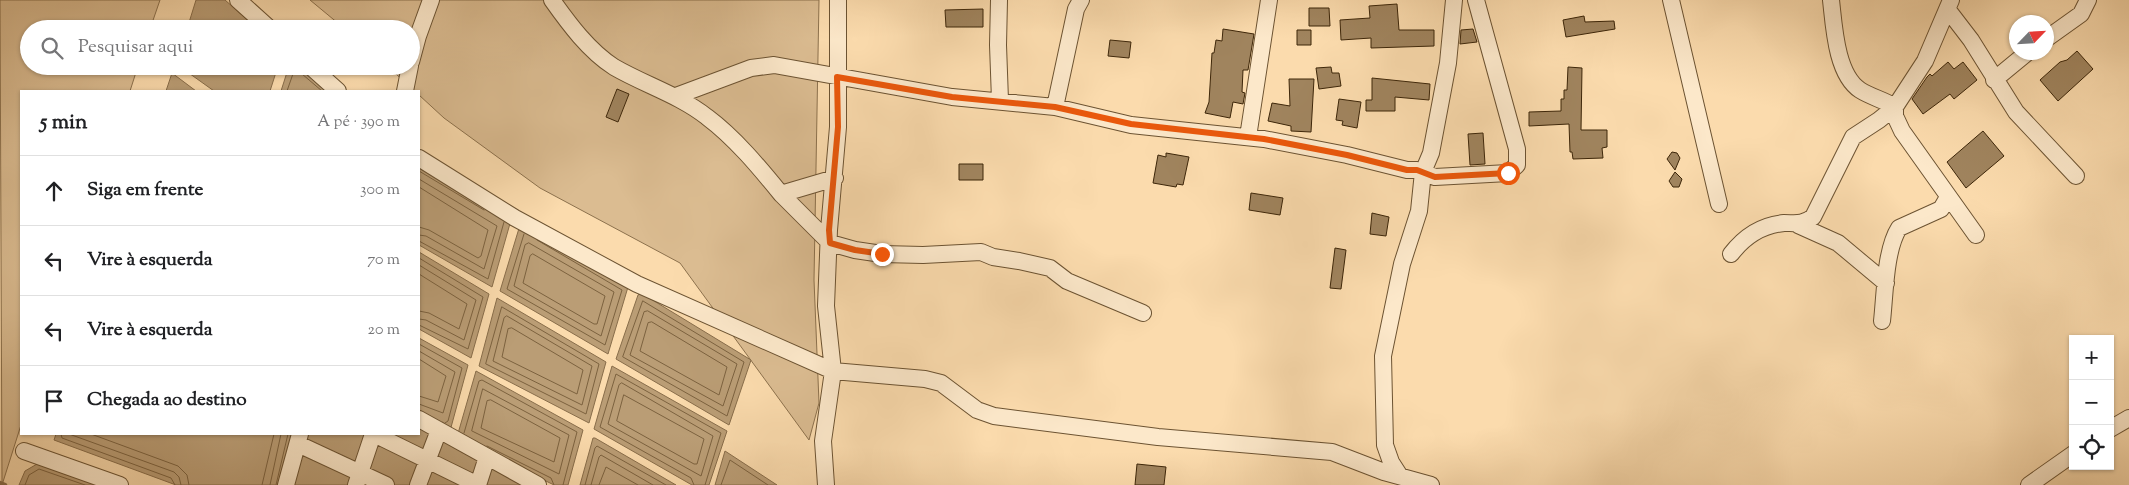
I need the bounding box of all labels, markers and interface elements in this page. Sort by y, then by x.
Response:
north arrow [2009,15,2054,60]
search box [20,20,420,75]
icon: search [38,34,66,62]
text: Pesquisar aqui [78,34,193,61]
text: 5 min [40,108,87,138]
text: A pé · 390 m [317,111,400,134]
route start [1497,162,1520,185]
icon: ahead [40,177,68,205]
text: Siga em frente [87,177,203,204]
text: 300 m [360,179,400,202]
route end [871,243,894,266]
icon: left [40,247,68,275]
text: Vire à esquerda [87,247,213,274]
text: 70 m [367,249,400,272]
icon: left [40,317,68,345]
text: Vire à esquerda [87,317,213,344]
text: 20 m [367,319,400,342]
map controls [2069,335,2114,470]
button: + [2069,335,2114,380]
button: − [2069,380,2114,425]
icon: arrive [40,387,68,415]
text: Chegada ao destino [87,387,247,414]
button: locate [2069,425,2114,470]

